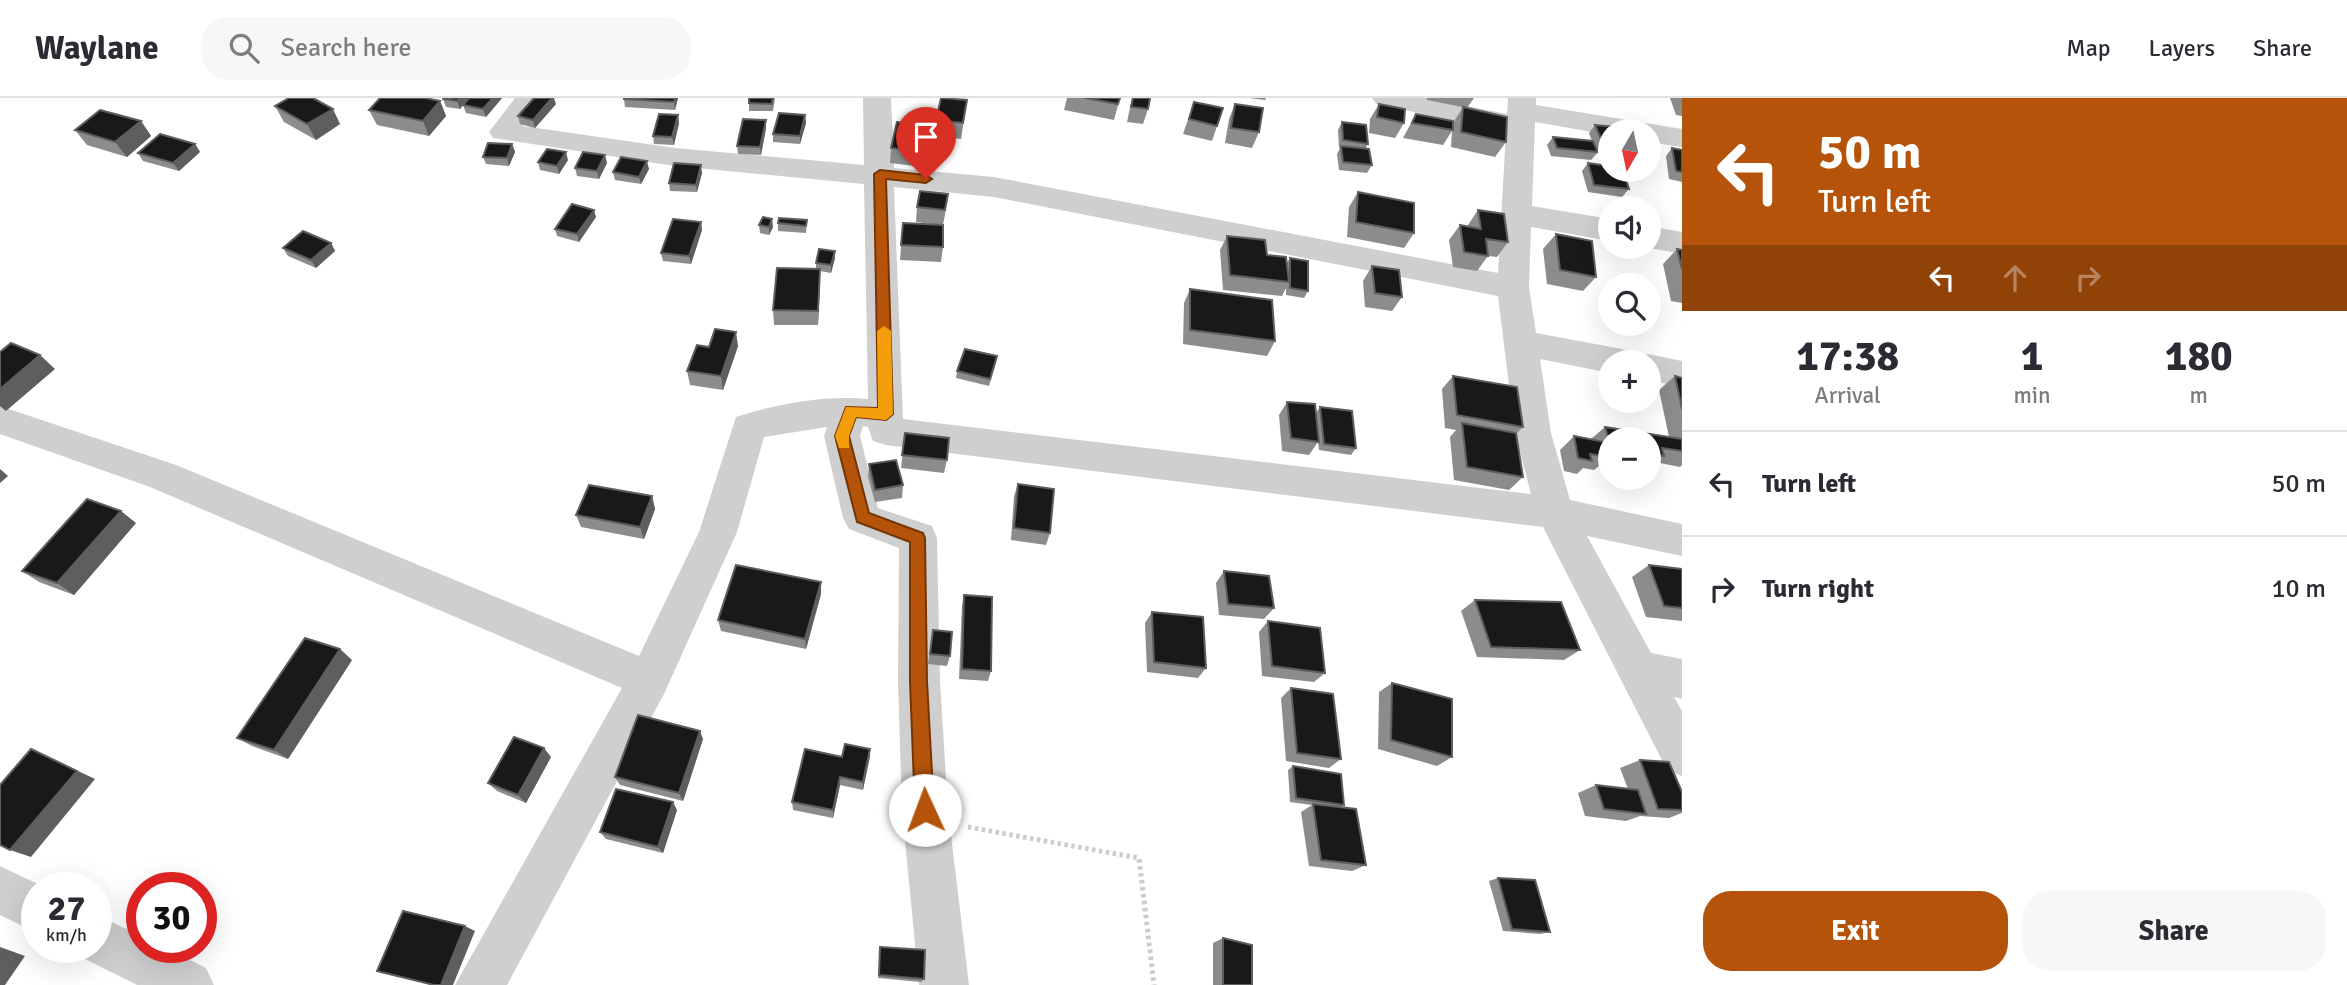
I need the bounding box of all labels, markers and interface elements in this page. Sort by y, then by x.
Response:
search box [201,17,691,80]
text: Waylane [35,28,159,69]
icon: search [225,29,263,67]
text: Search here [281,32,412,64]
text: Map [2066,33,2111,63]
text: Layers [2149,33,2215,63]
text: Share [2253,33,2312,63]
pin [896,107,956,179]
icon: arrive [907,118,945,156]
north arrow [1598,119,1661,182]
map controls [1598,119,1661,490]
text: 50 m [1818,122,1921,182]
icon: left [1703,126,1794,217]
text: Turn left [1818,182,1931,221]
button: sound [1598,196,1661,259]
icon: left [1923,259,1961,297]
icon: ahead [1996,259,2034,297]
icon: right [2069,259,2107,297]
button: search [1598,273,1661,336]
text: 17:38 [1796,331,1899,382]
text: 1 [2021,331,2043,382]
text: 180 [2165,331,2233,382]
button: + [1598,350,1661,413]
text: Arrival [1815,381,1881,410]
text: min [2013,381,2051,410]
text: m [2190,381,2208,410]
button: − [1598,427,1661,490]
icon: left [1703,465,1741,503]
text: Turn left [1762,468,1856,500]
text: 50 m [2271,468,2326,500]
icon: right [1703,570,1741,608]
text: Turn right [1762,573,1874,605]
text: 10 m [2271,573,2326,605]
position arrow [888,773,962,847]
speed limit sign: 30 [126,872,217,963]
text: 27 [48,887,85,930]
button: Exit [1703,891,2008,971]
button: Share [2022,891,2326,971]
text: km/h [46,924,87,946]

